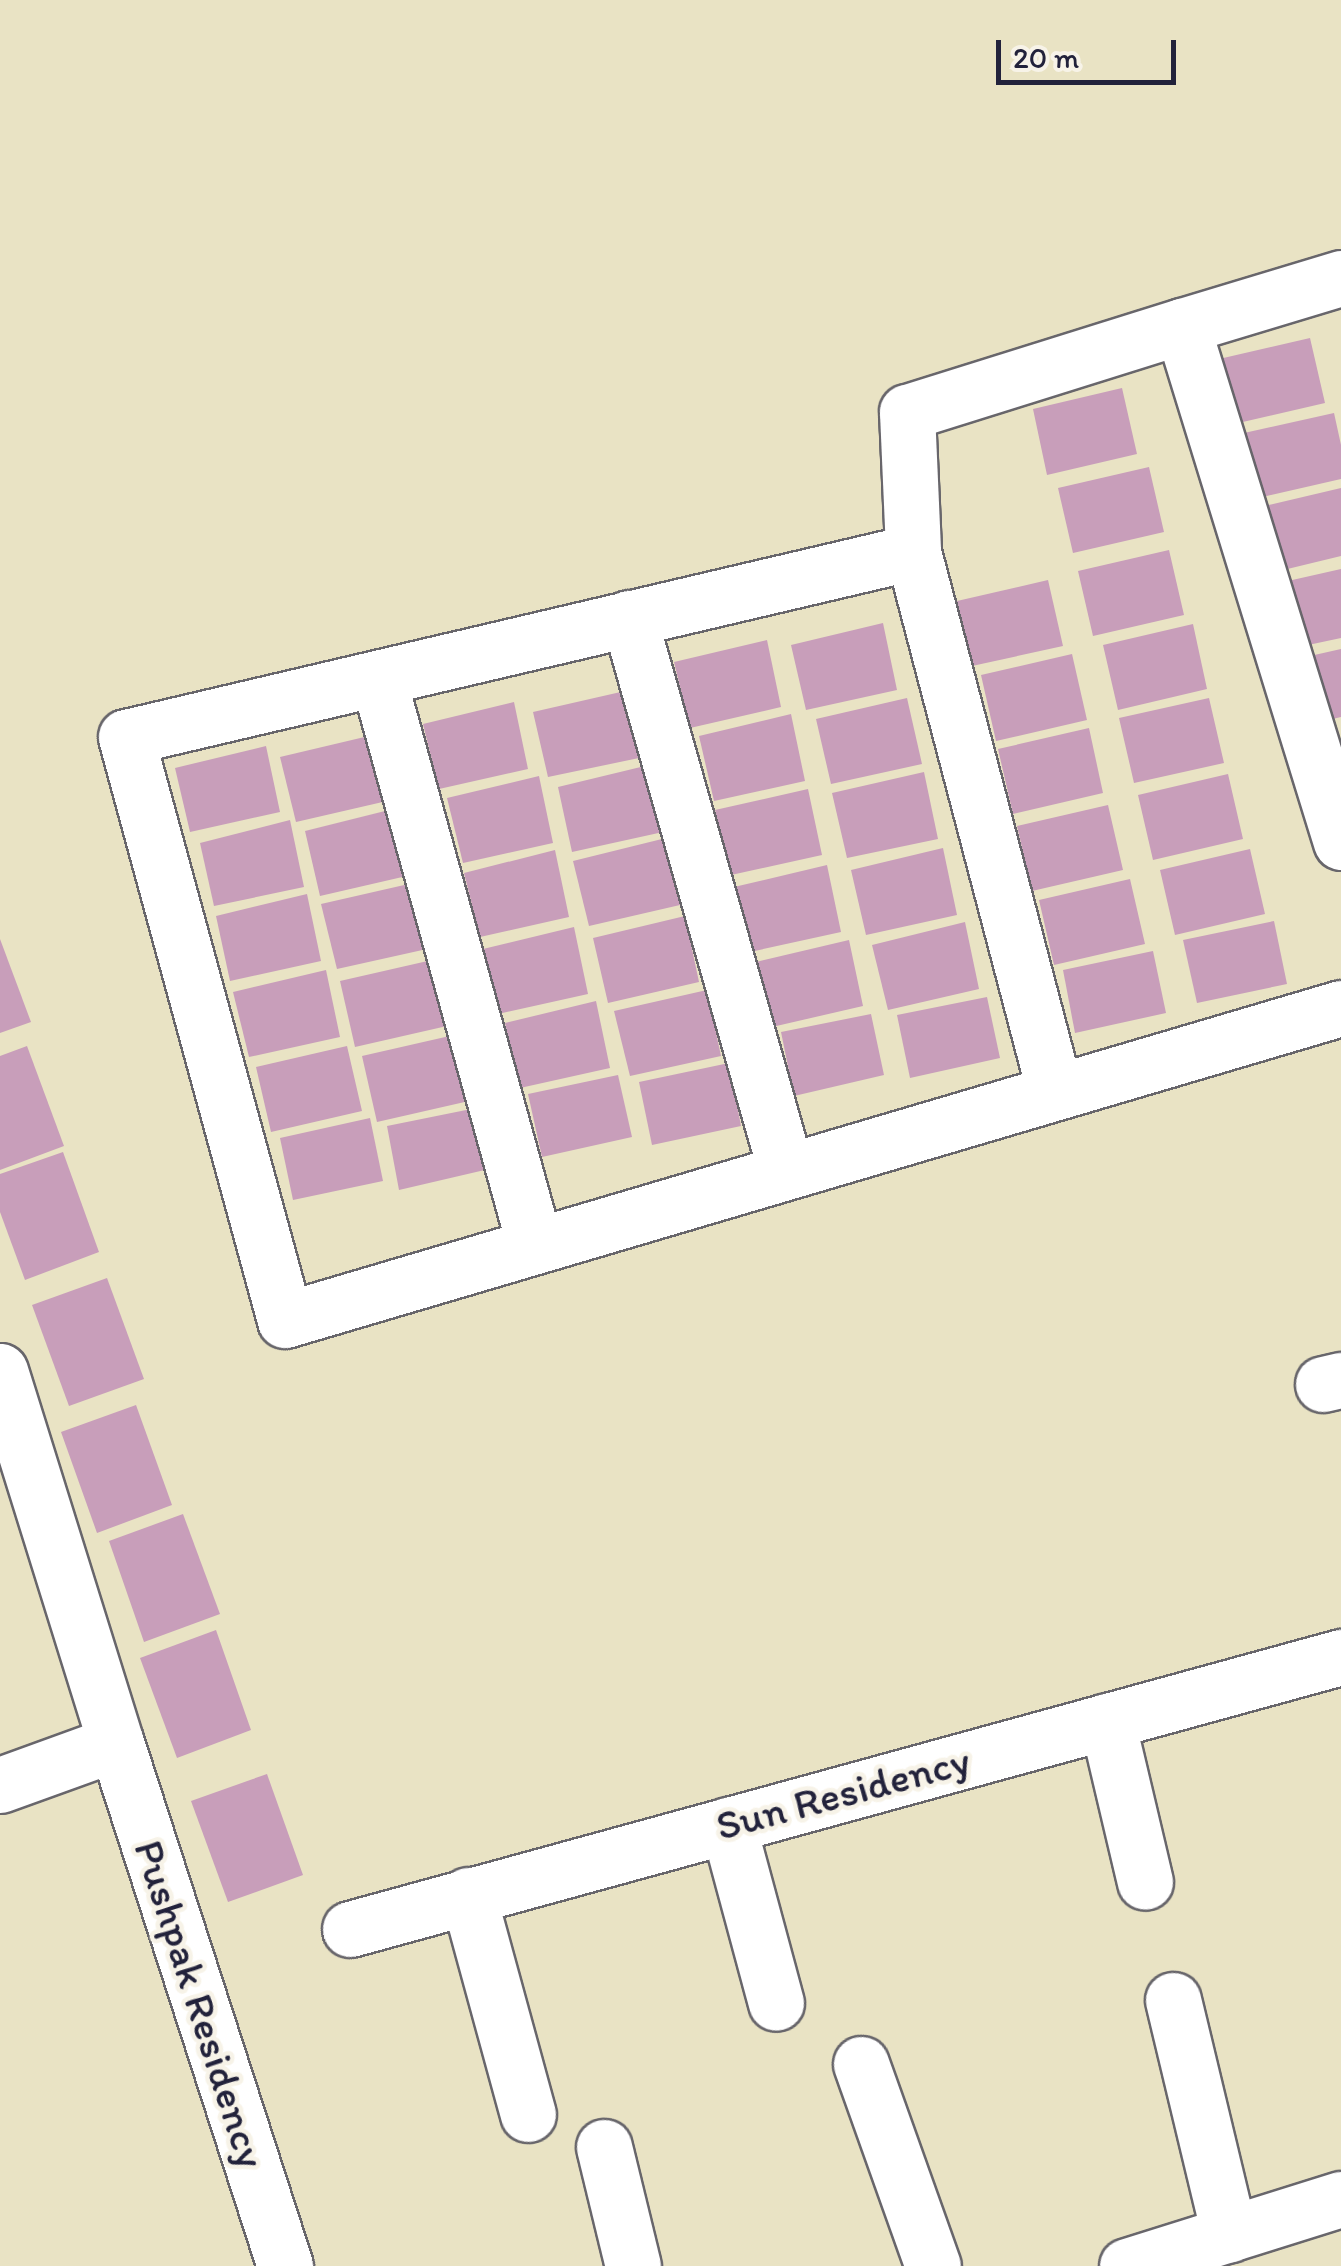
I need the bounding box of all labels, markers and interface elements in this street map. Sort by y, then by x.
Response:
scale bar [1001,20,1181,82]
text: 20 m [1013,39,1079,76]
street label: Sun Residency [711,1735,975,1851]
street label: Pushpak Residency [123,1834,277,2174]

